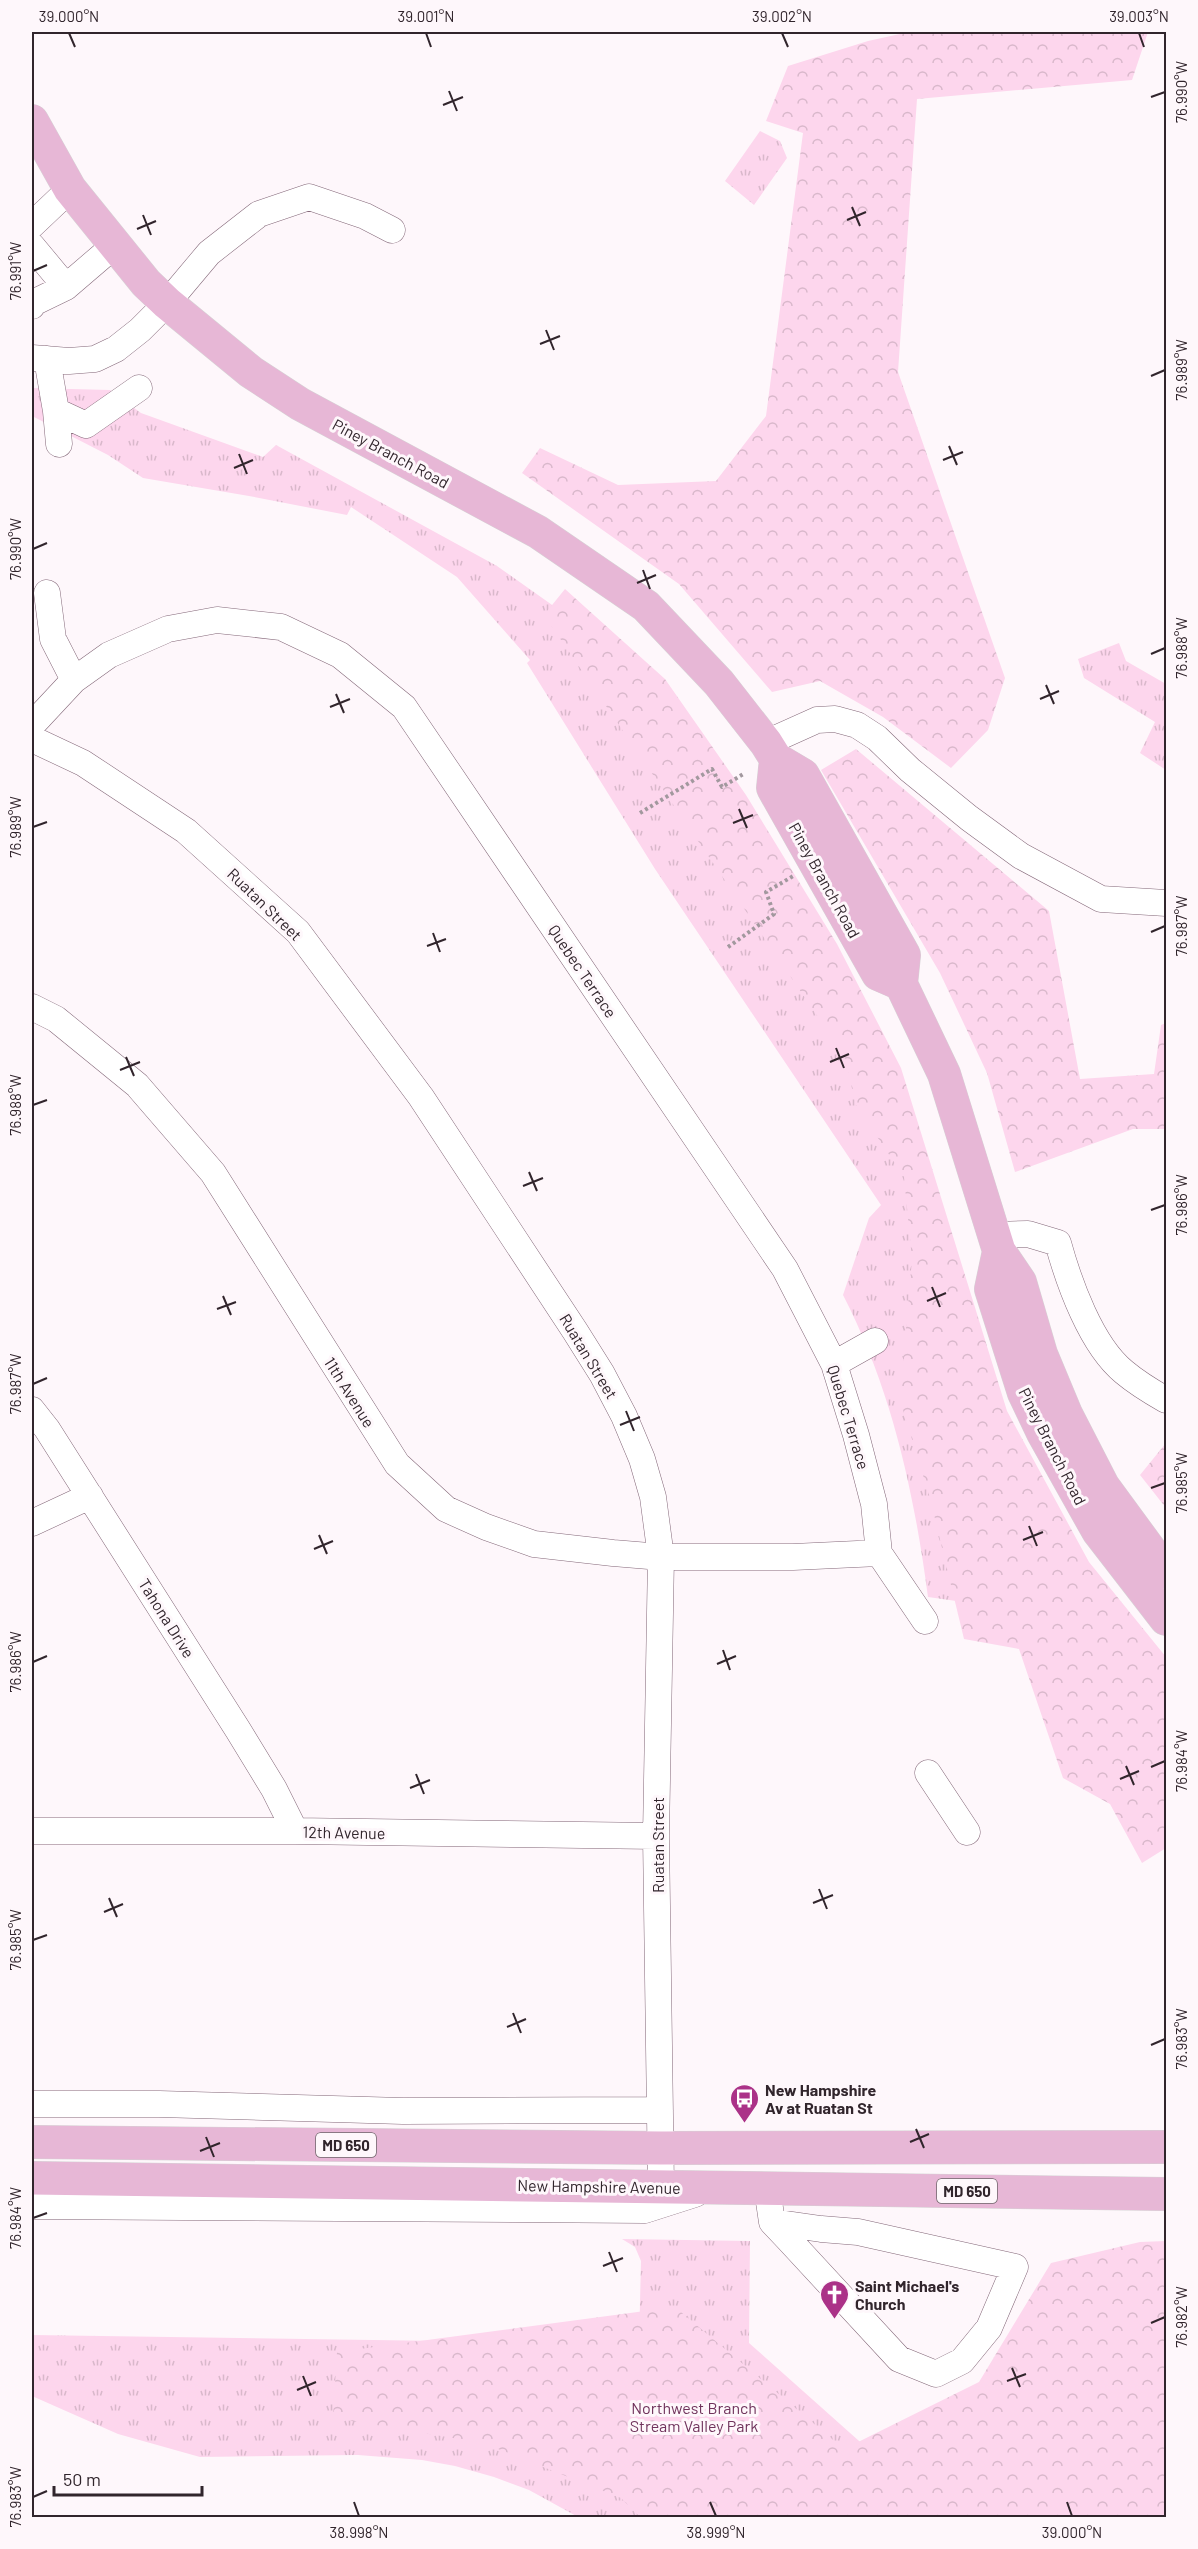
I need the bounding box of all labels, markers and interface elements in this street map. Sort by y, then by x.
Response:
text: 39.000°N [39,7,99,25]
text: 39.001°N [398,7,454,25]
text: 39.002°N [752,7,812,25]
text: 39.003°N [1109,7,1169,25]
text: 76.990°W [1172,61,1190,123]
text: 76.991°W [6,242,24,300]
text: 76.989°W [1172,339,1190,401]
street label: Piney Branch Road [330,414,452,492]
text: 76.990°W [6,518,24,580]
text: 76.988°W [1172,617,1190,679]
text: 76.989°W [6,796,24,858]
street label: Piney Branch Road [785,819,865,941]
street label: Ruatan Street [224,864,306,944]
text: 76.987°W [1172,896,1190,956]
street label: Quebec Terrace [545,921,621,1021]
text: 76.988°W [6,1074,24,1136]
text: 76.986°W [1172,1174,1190,1236]
street label: Ruatan Street [556,1310,622,1402]
street label: 11th Avenue [321,1353,379,1431]
text: 76.987°W [6,1354,24,1414]
street label: Quebec Terrace [824,1363,874,1471]
street label: Piney Branch Road [1015,1384,1091,1508]
text: 76.985°W [1172,1452,1190,1514]
street label: Tahona Drive [135,1575,199,1661]
text: 76.986°W [6,1631,24,1693]
text: 76.984°W [1172,1730,1190,1792]
street label: Ruatan Street [648,1797,667,1893]
street label: 12th Avenue [302,1822,386,1842]
text: 76.985°W [6,1909,24,1971]
text: 76.983°W [1172,2008,1190,2070]
place label: New Hampshire Av at Ruatan St [765,2080,876,2117]
bus stop icon: New Hampshire Av at Ruatan St [728,2082,760,2124]
road number: MD 650 [316,2133,376,2157]
street label: New Hampshire Avenue [517,2175,681,2197]
road number: MD 650 [937,2179,997,2203]
text: 76.984°W [6,2187,24,2249]
place label: Saint Michael's Church [855,2276,959,2313]
church icon: Saint Michael's Church [818,2278,850,2320]
text: 76.982°W [1172,2286,1190,2348]
park label: Northwest Branch Stream Valley Park [630,2398,758,2435]
scale bar [54,2459,202,2497]
text: 76.983°W [6,2466,24,2528]
text: 50 m [63,2468,101,2490]
text: 38.998°N [329,2523,389,2541]
text: 38.999°N [686,2523,746,2541]
text: 39.000°N [1042,2523,1102,2541]

